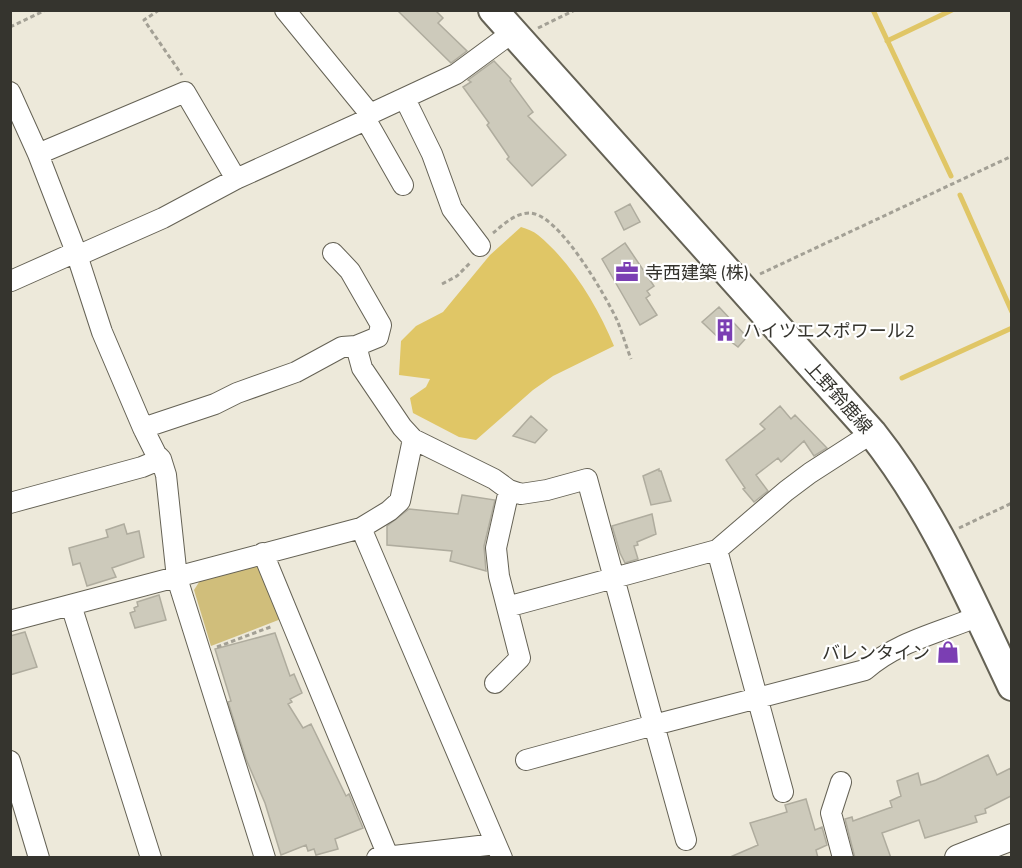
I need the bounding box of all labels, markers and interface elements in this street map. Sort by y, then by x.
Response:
office icon: 寺西建築 (株) [614,259,640,285]
place label: 寺西建築 (株) [645,259,748,286]
building icon: ハイツエスポワール2 [712,317,738,343]
place label: ハイツエスポワール2 [743,317,915,344]
street label: 上野鈴鹿線 [799,355,879,439]
place label: バレンタイン [822,639,930,666]
shop icon: バレンタイン [935,639,961,665]

